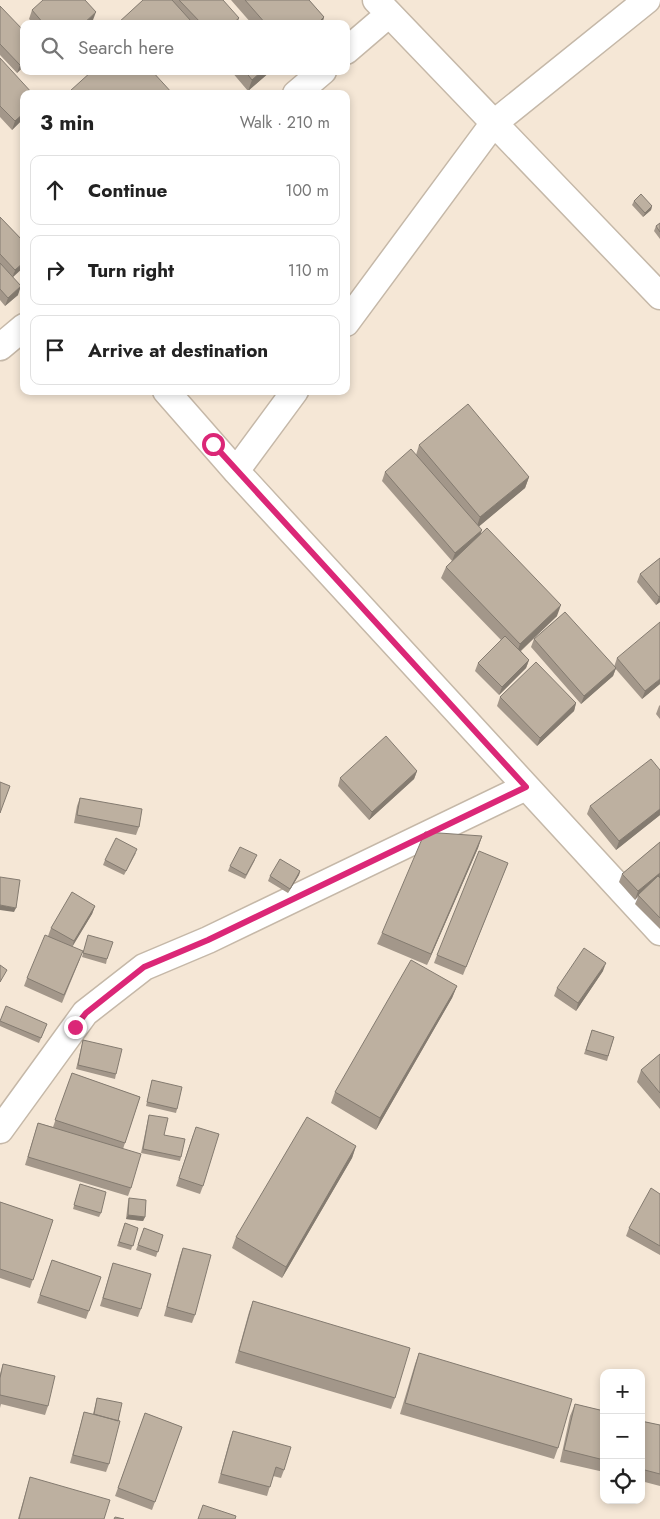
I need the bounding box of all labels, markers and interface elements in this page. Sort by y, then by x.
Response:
search box [20,20,350,75]
icon: search [38,34,66,62]
text: Search here [78,34,174,61]
text: 3 min [40,108,94,138]
text: Walk · 210 m [240,111,330,134]
icon: ahead [41,176,69,204]
text: Continue [88,177,167,204]
text: 100 m [285,179,329,202]
icon: right [41,256,69,284]
text: Turn right [88,257,174,284]
text: 110 m [288,259,329,282]
icon: arrive [41,336,69,364]
text: Arrive at destination [88,337,268,364]
route start [202,433,225,456]
route end [64,1016,87,1039]
map controls [600,1369,645,1504]
button: + [600,1369,645,1414]
button: − [600,1414,645,1459]
button: locate [600,1459,645,1504]

